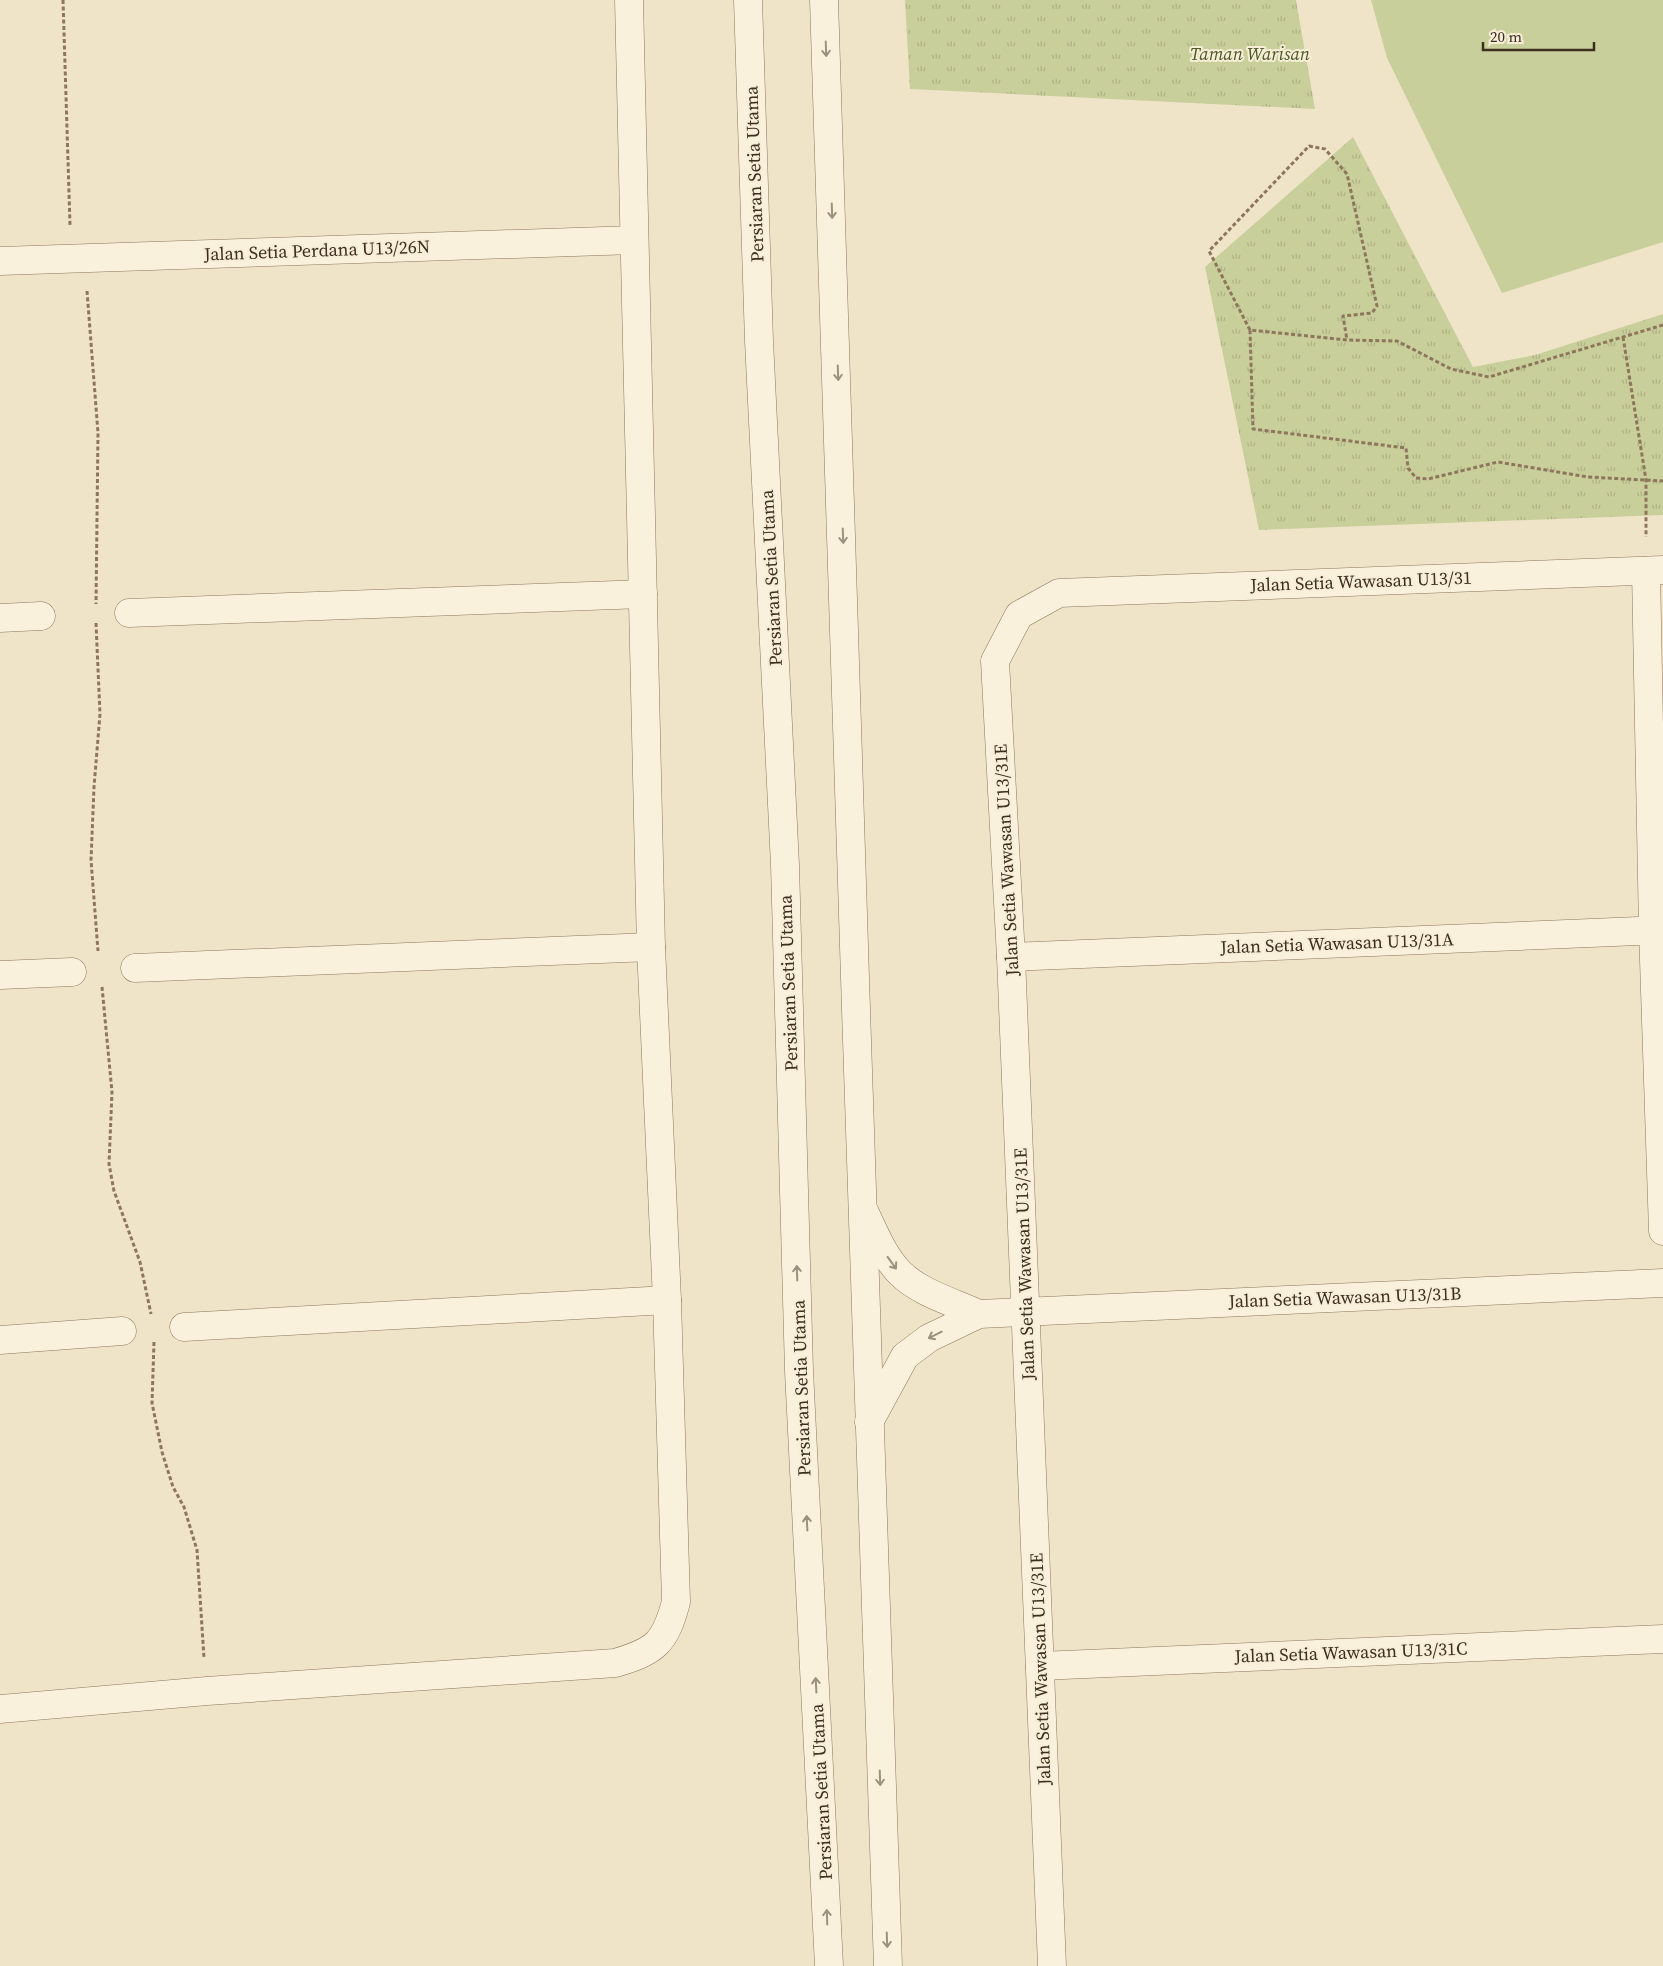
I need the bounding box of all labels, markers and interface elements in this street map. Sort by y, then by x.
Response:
scale bar [1483,20,1594,52]
text: 20 m [1490,26,1522,47]
one-way arrow [821,40,831,56]
park label: Taman Warisan [1190,41,1310,66]
street label: Persiaran Setia Utama [738,84,770,263]
one-way arrow [827,202,837,219]
street label: Jalan Setia Perdana U13/26N [203,234,430,266]
one-way arrow [833,365,843,381]
street label: Persiaran Setia Utama [754,488,788,667]
one-way arrow [838,528,848,544]
street label: Jalan Setia Wawasan U13/31 [1249,565,1472,597]
street label: Jalan Setia Wawasan U13/31E [987,743,1025,978]
street label: Persiaran Setia Utama [772,893,804,1072]
street label: Jalan Setia Wawasan U13/31A [1219,926,1454,960]
street label: Jalan Setia Wawasan U13/31E [1007,1147,1041,1382]
one-way arrow [887,1256,897,1270]
one-way arrow [792,1265,801,1281]
street label: Jalan Setia Wawasan U13/31B [1227,1280,1462,1314]
street label: Persiaran Setia Utama [785,1298,817,1477]
one-way arrow [928,1331,943,1340]
one-way arrow [803,1515,812,1531]
street label: Jalan Setia Wawasan U13/31E [1023,1552,1057,1787]
street label: Jalan Setia Wawasan U13/31C [1233,1635,1468,1669]
one-way arrow [811,1677,820,1693]
street label: Persiaran Setia Utama [804,1702,838,1881]
one-way arrow [876,1770,885,1786]
one-way arrow [822,1910,832,1926]
one-way arrow [882,1932,891,1948]

